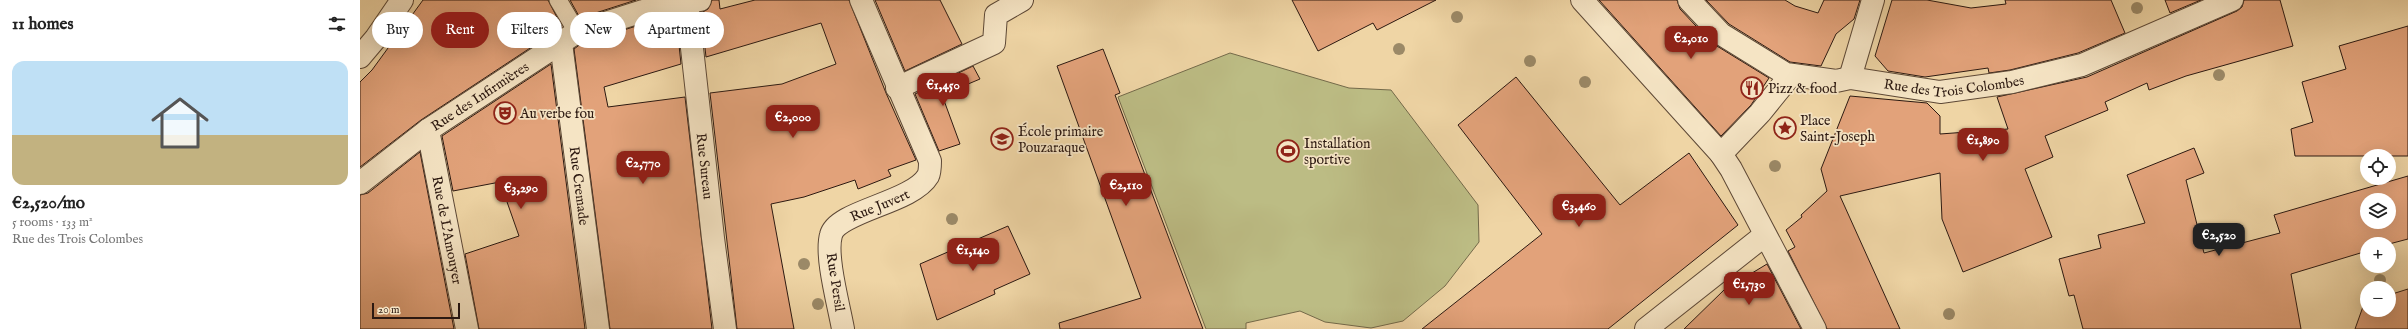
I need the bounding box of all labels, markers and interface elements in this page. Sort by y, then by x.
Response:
chip: Buy [372,12,423,48]
chip: Rent [431,12,489,48]
chip: Filters [497,12,562,48]
chip: New [570,12,626,48]
chip: Apartment [634,12,724,48]
icon: filters [326,13,348,35]
text: 11 homes [12,14,73,35]
pin: €2,010 [1658,26,1724,60]
text: €2,010 [1674,30,1708,47]
street label: Rue des Infirmières [428,58,533,136]
street label: Rue des Trois Colombes [1883,71,2026,102]
pin: €1,450 [910,73,976,107]
restaurant icon: Pizz & food [1739,75,1765,101]
text: €1,450 [926,77,960,94]
place label: Pizz & food [1768,80,1838,98]
icon: home [144,87,216,159]
theatre icon: Au verbe fou [492,100,518,126]
place label: Au verbe fou [519,105,594,123]
pin: €2,000 [760,105,826,139]
text: €2,000 [775,109,811,126]
place label: Place Saint-Joseph [1800,112,1875,146]
place icon: Place Saint-Joseph [1772,115,1798,141]
place label: École primaire Pouzaraque [1018,122,1104,157]
school or university icon: École primaire Pouzaraque [989,126,1015,152]
pin: €1,890 [1950,128,2016,162]
street label: Rue Sureau [691,132,717,200]
text: €1,890 [1966,132,2000,149]
place label: Installation sportive [1304,135,1371,169]
sports icon: Installation sportive [1275,138,1301,164]
street label: Rue Cremade [564,145,593,227]
map controls [2360,149,2396,317]
button: locate [2360,149,2396,185]
pin: €2,770 [610,151,676,185]
text: €2,770 [625,155,661,172]
pin: €2,110 [1093,173,1159,207]
street label: Rue de L'Amouyer [427,175,466,286]
pin: €3,290 [488,176,554,210]
text: €2,110 [1109,177,1143,194]
text: €3,290 [504,180,538,197]
street label: Rue Juvert [847,185,913,226]
text: €2,520/mo [12,193,85,214]
button: layers [2360,193,2396,229]
pin: €3,460 [1546,194,1612,228]
text: €3,460 [1562,198,1596,215]
text: 5 rooms · 133 m² [12,214,93,231]
pin: €2,520 [2186,223,2252,257]
text: €2,520 [2202,227,2236,244]
text: Rue des Trois Colombes [12,231,143,248]
button: + [2360,237,2396,273]
pin: €1,140 [940,238,1006,272]
text: €1,140 [956,242,990,259]
street label: Rue Persil [821,251,849,313]
pin: €1,730 [1716,272,1782,306]
text: €1,730 [1733,276,1765,293]
button: − [2360,281,2396,317]
scale bar [372,301,460,320]
text: 20 m [378,303,399,317]

